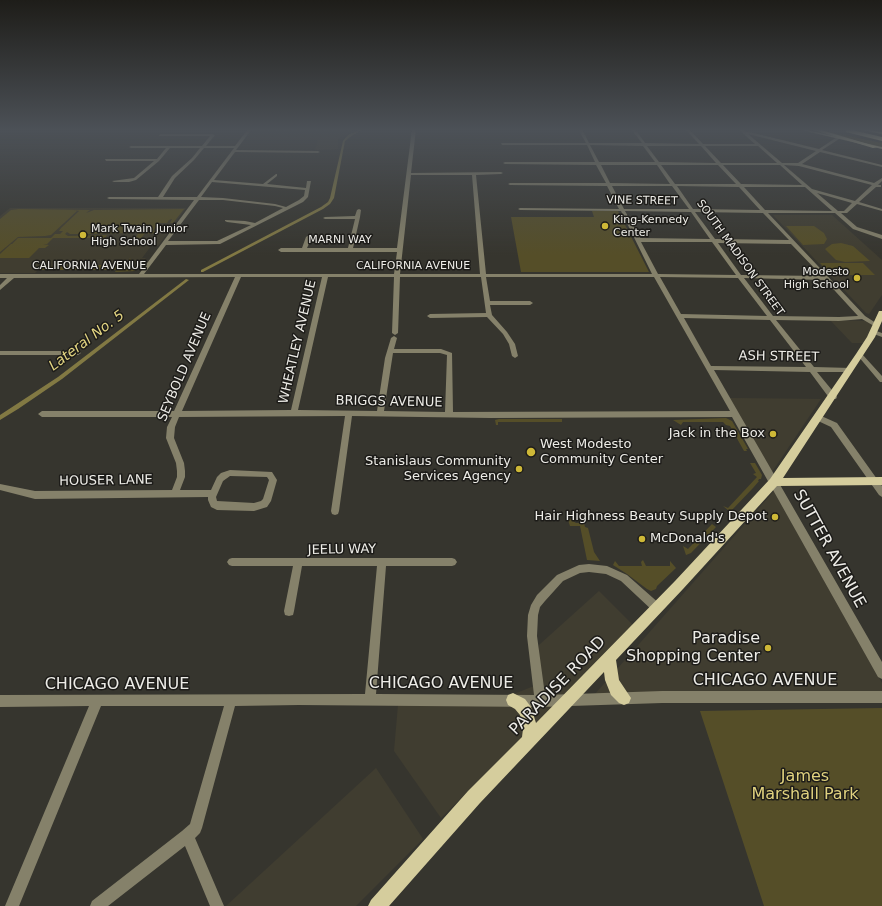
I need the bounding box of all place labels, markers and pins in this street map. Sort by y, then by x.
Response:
place label: King-Kennedy Center [613,213,689,239]
marker: King-Kennedy Center [600,221,610,231]
place label: Mark Twain Junior High School [91,222,187,248]
marker: Mark Twain Junior High School [78,230,88,240]
place label: Modesto High School [784,265,849,291]
marker: Modesto High School [852,273,862,283]
place label: Jack in the Box [669,426,765,442]
marker: Jack in the Box [768,429,778,439]
place label: West Modesto Community Center [540,437,663,468]
marker: West Modesto Community Center [525,446,537,458]
place label: Stanislaus Community Services Agency [365,454,511,485]
marker: Stanislaus Community Services Agency [514,464,524,474]
place label: Hair Highness Beauty Supply Depot [535,509,767,525]
marker: Hair Highness Beauty Supply Depot [770,512,780,522]
place label: McDonald's [650,531,725,547]
marker: McDonald's [637,534,647,544]
place label: Paradise Shopping Center [626,629,760,667]
marker: Paradise Shopping Center [763,643,773,653]

